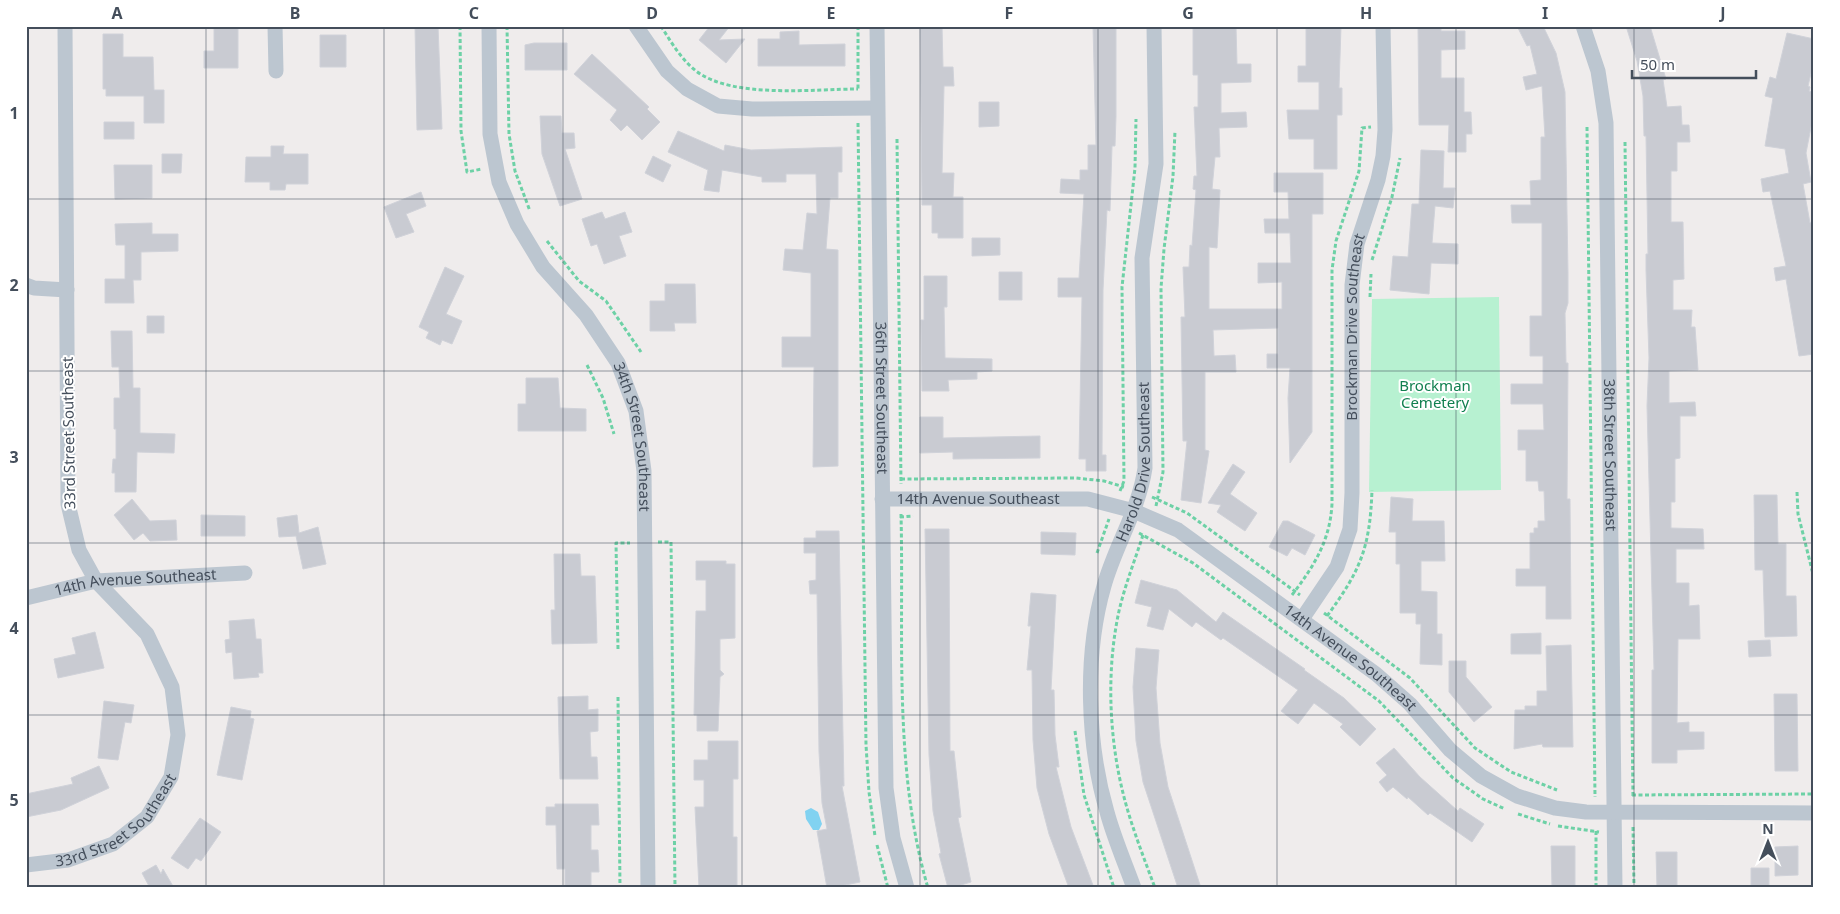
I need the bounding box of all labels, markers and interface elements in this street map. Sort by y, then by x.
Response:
text: A [111,2,123,24]
text: B [290,2,300,24]
text: C [469,2,479,24]
text: D [646,2,658,24]
text: E [827,2,836,24]
text: F [1005,2,1013,24]
text: G [1182,2,1194,24]
text: H [1360,2,1372,24]
text: I [1542,2,1548,24]
text: J [1718,2,1726,24]
scale bar [1632,48,1756,80]
text: 50 m [1640,54,1675,74]
text: 1 [9,102,19,124]
street label: Brockman Drive Southeast [1341,230,1369,421]
text: 2 [9,274,19,296]
street label: 36th Street Southeast [871,322,893,475]
street label: 33rd Street Southeast [57,356,79,510]
street label: 34th Street Southeast [610,359,655,512]
park label: Brockman Cemetery [1399,375,1471,412]
street label: 38th Street Southeast [1600,379,1622,532]
street label: Harold Drive Southeast [1111,381,1154,545]
text: 3 [9,446,19,468]
street label: 14th Avenue Southeast [896,488,1060,508]
street label: 14th Avenue Southeast [52,564,217,600]
street label: 14th Avenue Southeast [1280,599,1423,715]
text: 4 [9,617,19,639]
street label: 33rd Street Southeast [54,769,180,870]
text: 5 [9,789,19,811]
north arrow [1742,816,1792,866]
text: N [1762,819,1774,838]

